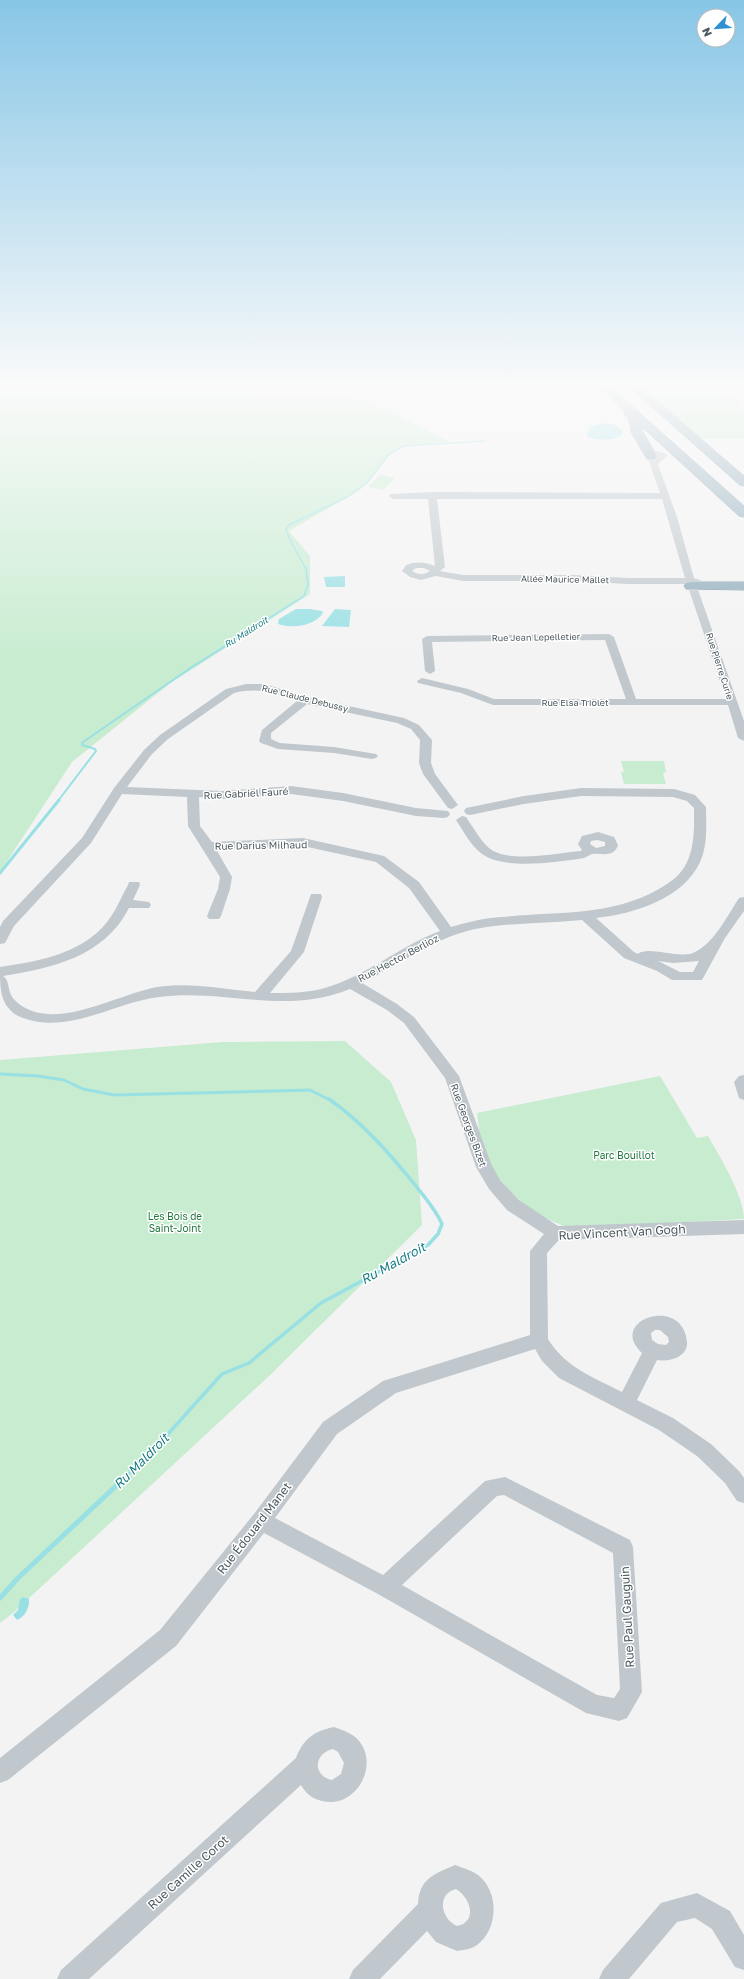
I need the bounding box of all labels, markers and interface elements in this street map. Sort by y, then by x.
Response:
north arrow [696,8,736,48]
text: N [699,26,714,39]
street label: Allée Maurice Mallet [521,573,610,585]
water label: Ru Maldroit [222,613,271,650]
street label: Rue Jean Lepelletier [492,631,581,643]
street label: Rue Pierre Curie [704,631,736,701]
street label: Rue Claude Debussy [261,682,349,714]
street label: Rue Elsa Triolet [541,697,609,708]
street label: Rue Gabriel Fauré [203,785,289,801]
street label: Rue Darius Milhaud [215,838,307,852]
street label: Rue Hector Berlioz [356,932,440,984]
street label: Rue Georges Bizet [448,1082,490,1168]
park label: Parc Bouillot [593,1149,655,1161]
park label: Les Bois de Saint-Joint [148,1210,202,1234]
street label: Rue Vincent Van Gogh [558,1221,686,1243]
water label: Ru Maldroit [358,1238,430,1287]
water label: Ru Maldroit [110,1429,173,1492]
street label: Rue Édouard Manet [214,1479,295,1577]
street label: Rue Paul Gauguin [617,1566,637,1668]
street label: Rue Camille Corot [145,1832,232,1912]

